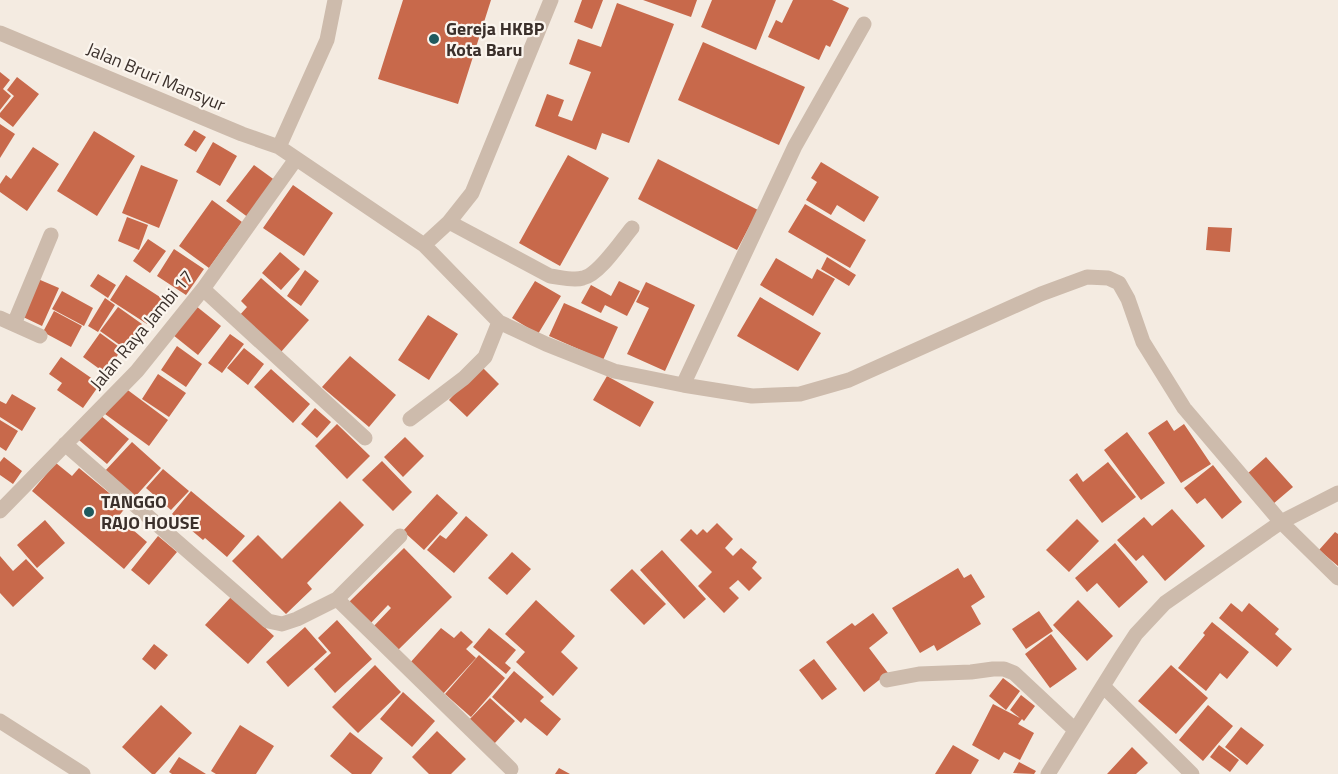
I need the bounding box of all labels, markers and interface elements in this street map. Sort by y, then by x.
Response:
place label: Gereja HKBP Kota Baru [446,15,545,63]
marker: Gereja HKBP Kota Baru [427,32,441,46]
street label: Jalan Bruri Mansyur [83,35,230,118]
street label: Jalan Raya Jambi 17 [83,264,200,396]
place label: TANGGO RAJO HOUSE [101,488,199,536]
marker: TANGGO RAJO HOUSE [82,505,96,519]

